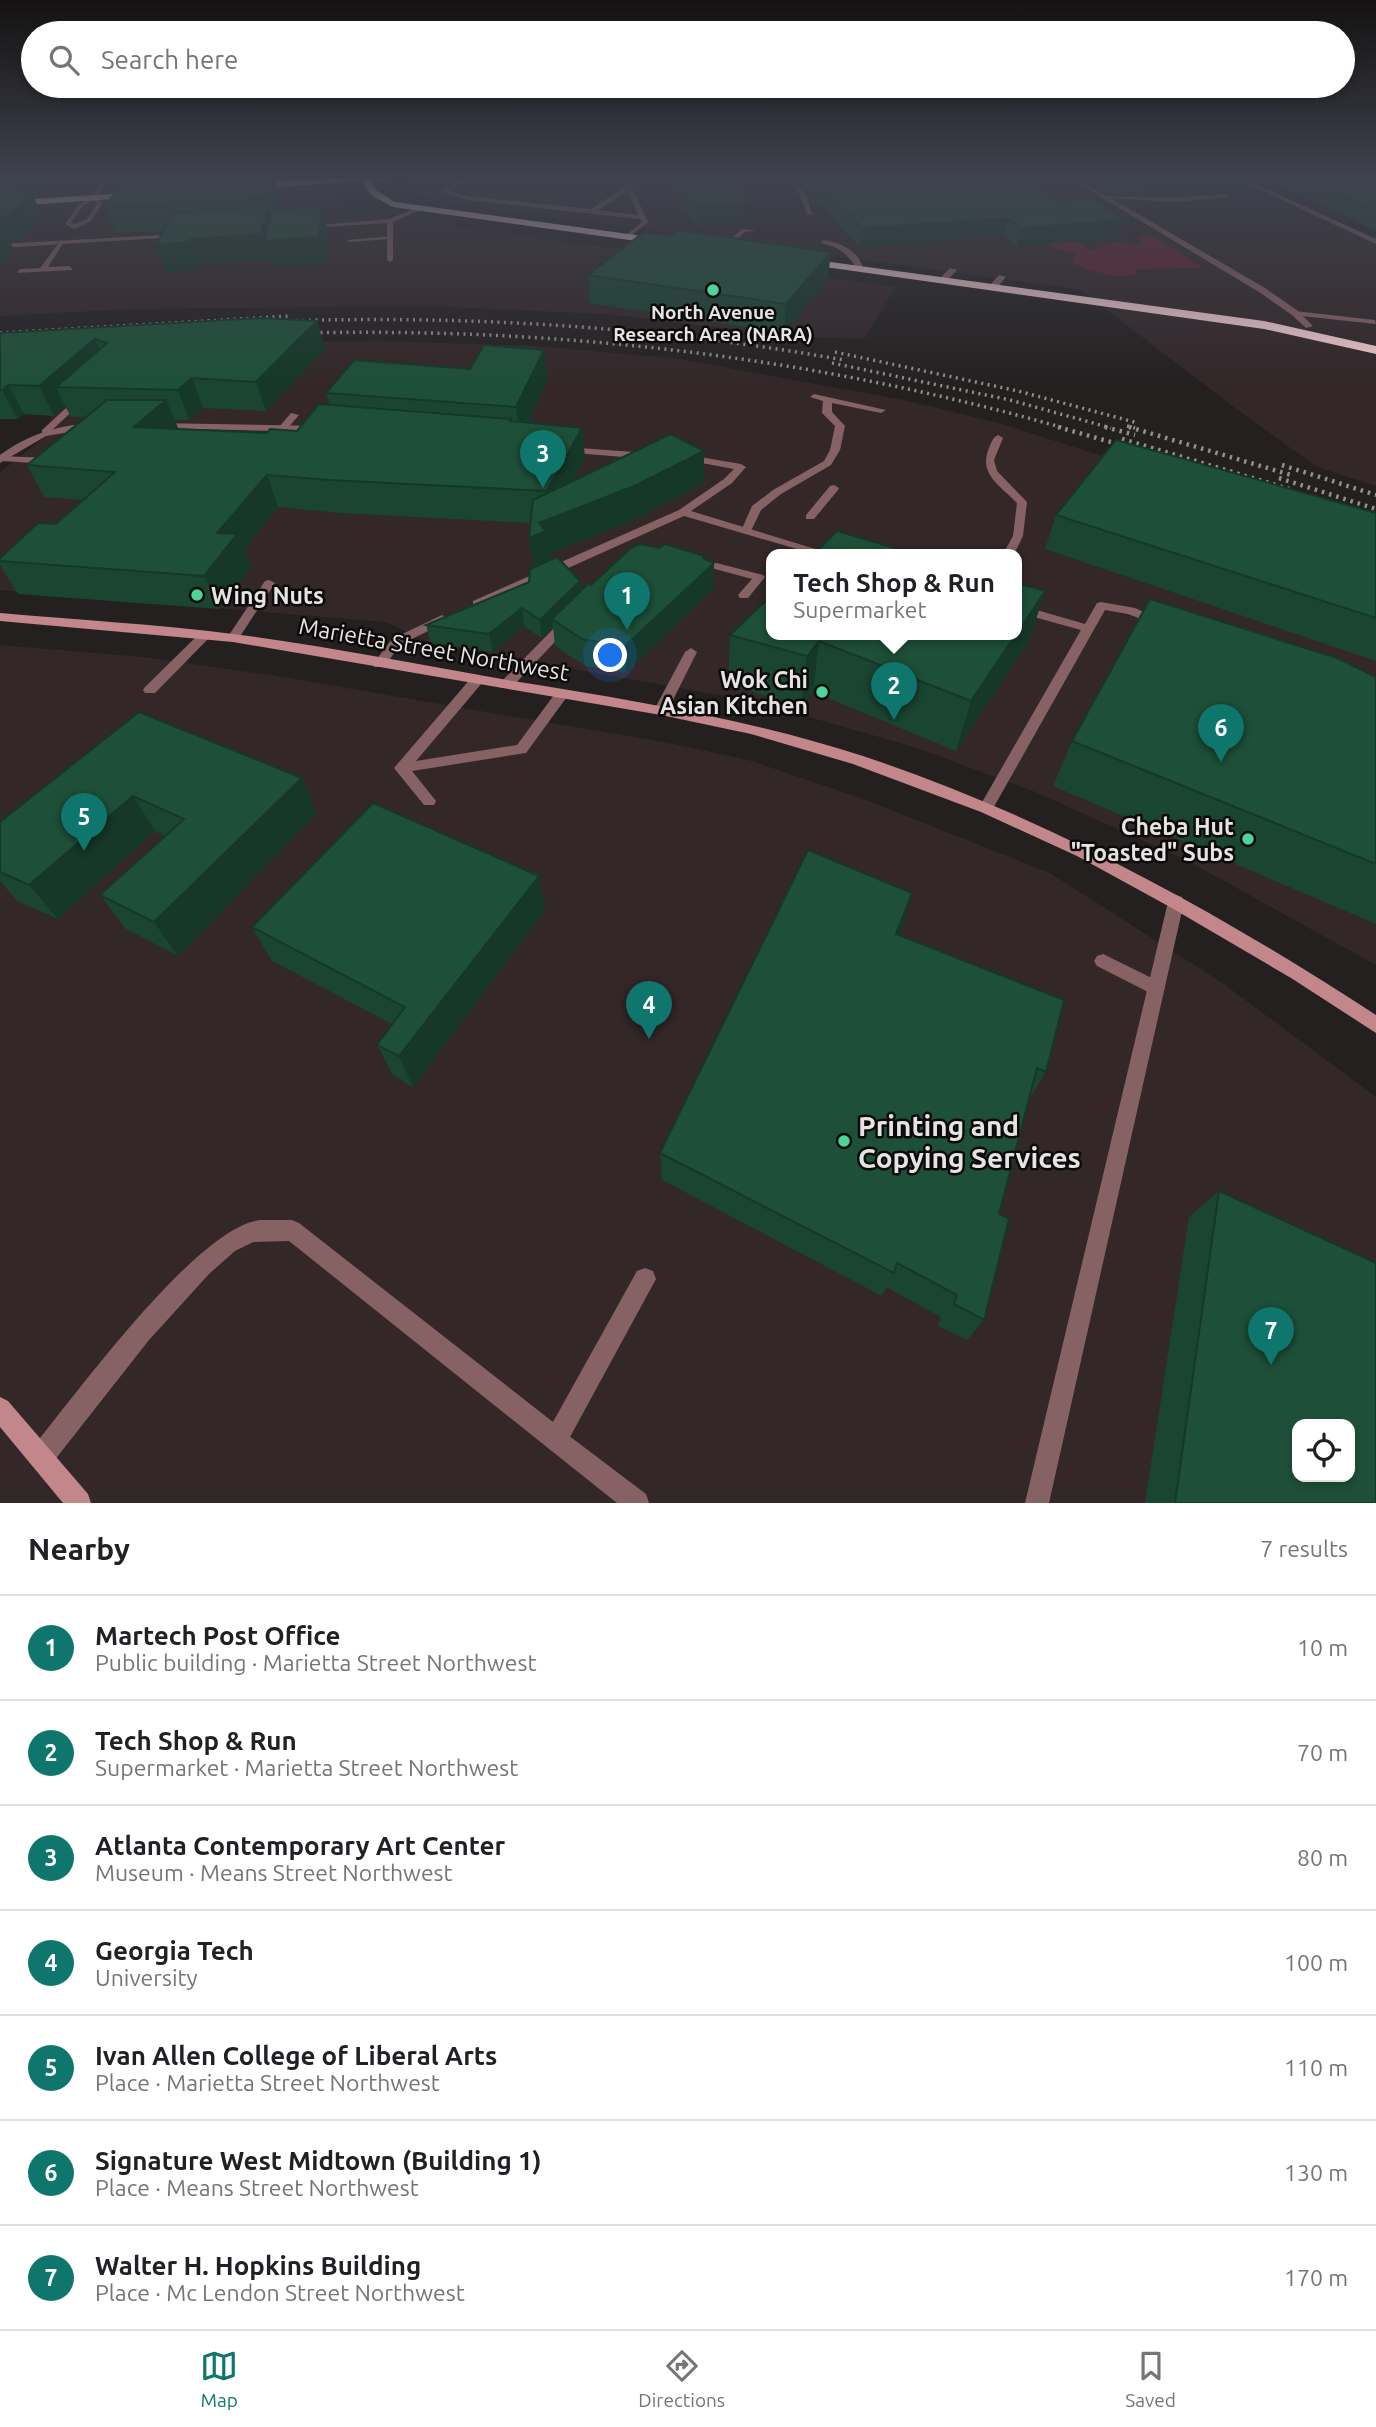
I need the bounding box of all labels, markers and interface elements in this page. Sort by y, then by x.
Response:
search box [21,21,1355,98]
icon: search [45,41,83,79]
text: Search here [101,45,238,74]
marker: North Avenue Research Area (NARA) [705,282,721,298]
place label: North Avenue Research Area (NARA) [613,301,813,345]
pin: 3 [520,430,566,488]
popup [766,549,1022,640]
text: Tech Shop & Run [793,568,995,597]
pin: 1 [604,572,650,630]
place label: Wing Nuts [211,583,324,608]
marker: Wing Nuts [189,587,205,603]
text: Supermarket [793,597,927,622]
street label: Marietta Street Northwest [297,613,571,685]
your location [593,638,627,672]
pin: 2 [871,662,917,720]
place label: Wok Chi Asian Kitchen [660,667,808,718]
marker: Wok Chi Asian Kitchen [814,684,830,700]
pin: 6 [1198,704,1244,762]
pin: 5 [61,793,107,851]
place label: Cheba Hut "Toasted" Subs [1071,814,1234,865]
marker: Cheba Hut "Toasted" Subs [1240,831,1256,847]
pin: 4 [626,981,672,1039]
place label: Printing and Copying Services [858,1110,1081,1173]
marker: Printing and Copying Services [836,1133,852,1149]
pin: 7 [1248,1307,1294,1365]
map controls [1292,1419,1355,1482]
button: locate [1292,1419,1355,1482]
text: Nearby [28,1532,130,1566]
text: 7 results [1260,1536,1348,1561]
text: Martech Post Office [95,1621,340,1650]
text: 1 [45,1635,57,1660]
text: 10 m [1297,1635,1348,1660]
text: Public building · Marietta Street Northwest [95,1650,536,1675]
text: Tech Shop & Run [95,1726,297,1755]
text: 2 [45,1740,57,1765]
text: 70 m [1297,1740,1348,1765]
text: Supermarket · Marietta Street Northwest [95,1755,518,1780]
text: Atlanta Contemporary Art Center [95,1831,505,1860]
text: 3 [45,1845,57,1870]
text: 80 m [1297,1845,1348,1870]
text: Museum · Means Street Northwest [95,1860,453,1885]
text: Georgia Tech [95,1936,254,1965]
text: 4 [45,1950,57,1975]
text: 100 m [1284,1950,1348,1975]
text: University [95,1965,198,1990]
text: Ivan Allen College of Liberal Arts [95,2041,497,2070]
text: 5 [45,2055,57,2080]
text: 110 m [1284,2055,1348,2080]
text: Place · Marietta Street Northwest [95,2070,440,2095]
text: Signature West Midtown (Building 1) [95,2146,542,2175]
text: 6 [45,2160,57,2185]
text: 130 m [1284,2160,1348,2185]
text: Place · Means Street Northwest [95,2175,419,2200]
text: Walter H. Hopkins Building [95,2251,421,2280]
text: 7 [45,2265,57,2290]
text: 170 m [1284,2265,1348,2290]
text: Place · Mc Lendon Street Northwest [95,2280,465,2305]
tab: Map [200,2347,238,2411]
tab: Directions [638,2347,725,2411]
tab: Saved [1125,2347,1176,2411]

